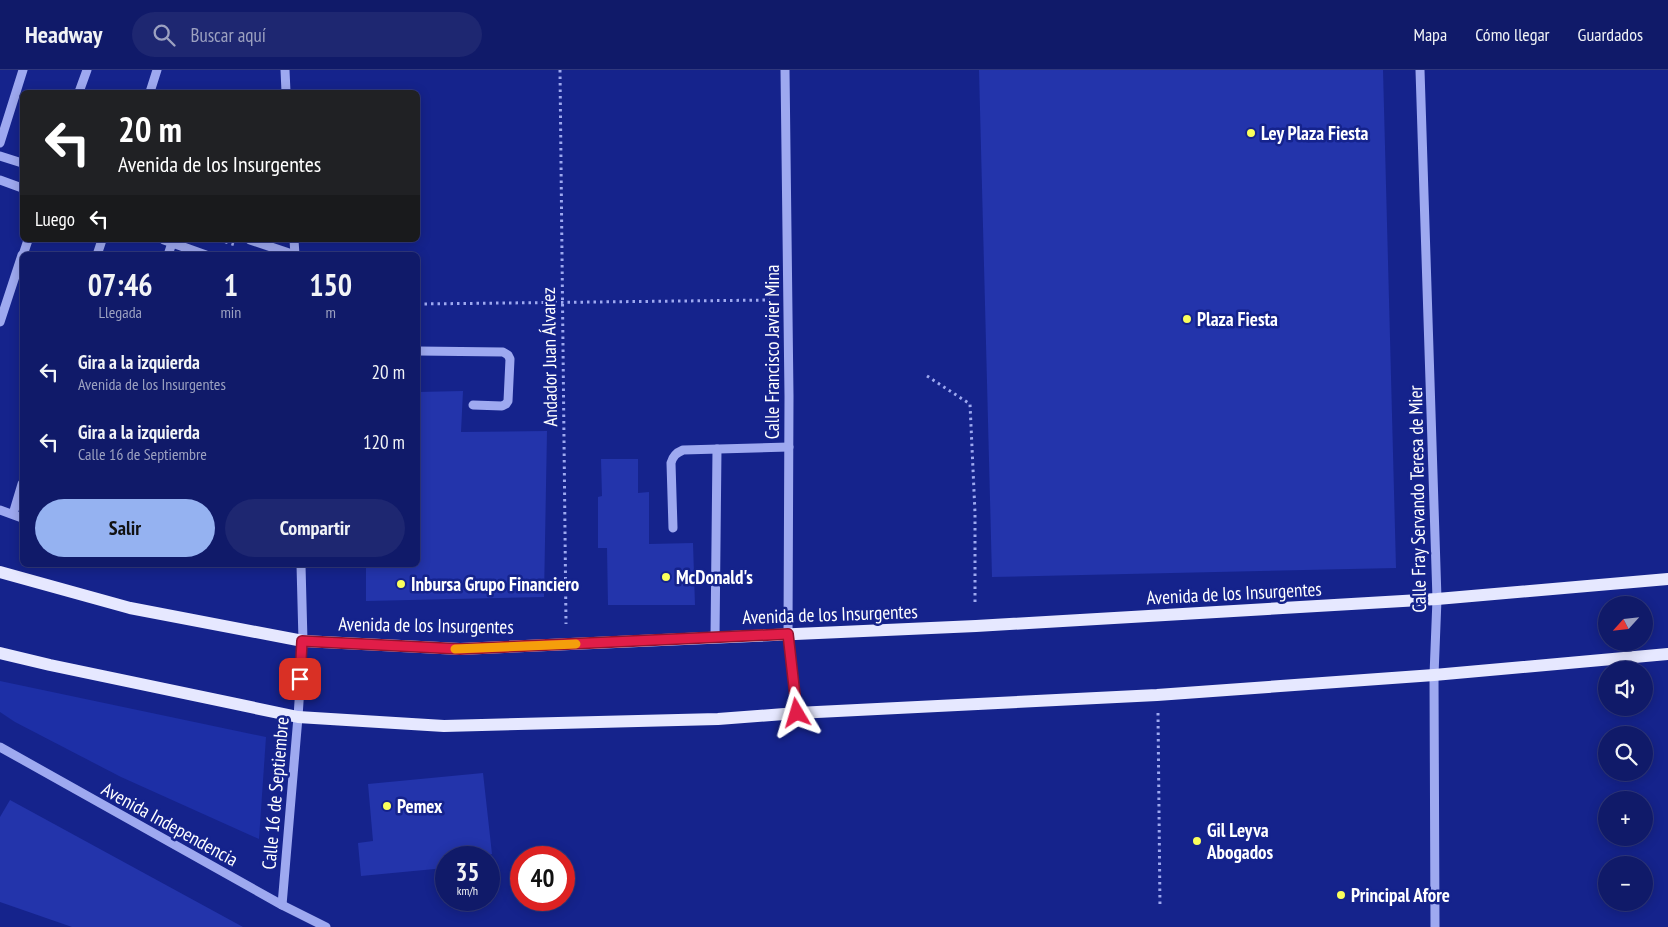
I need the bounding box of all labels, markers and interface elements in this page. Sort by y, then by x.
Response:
search box [132,12,482,57]
text: Headway [25,19,102,50]
icon: search [150,21,178,49]
text: Buscar aquí [190,23,266,47]
text: Mapa [1413,23,1447,46]
text: Cómo llegar [1475,23,1550,46]
text: Guardados [1578,23,1643,46]
text: 20 m [118,106,182,152]
icon: left [35,110,100,175]
place label: Ley Plaza Fiesta [1261,121,1368,145]
marker: Ley Plaza Fiesta [1245,127,1257,139]
text: Avenida de los Insurgentes [118,150,321,178]
icon: left [85,205,113,233]
text: Luego [35,207,75,231]
text: 07:46 [88,265,153,304]
text: 1 [224,265,238,304]
text: 150 [309,265,352,304]
street label: Calle Francisco Javier Mina [760,265,784,439]
street label: Andador Juan Álvarez [536,287,562,427]
text: Llegada [98,302,142,322]
text: min [220,302,241,322]
text: m [325,302,336,322]
place label: Plaza Fiesta [1197,307,1278,331]
marker: Plaza Fiesta [1181,313,1193,325]
text: Gira a la izquierda [78,350,200,374]
icon: left [35,358,63,386]
text: 20 m [372,360,405,384]
text: Avenida de los Insurgentes [78,374,226,394]
street label: Calle Fray Servando Teresa de Mier [1403,384,1431,613]
text: Gira a la izquierda [78,420,200,444]
icon: left [35,428,63,456]
text: 120 m [363,430,405,454]
text: Calle 16 de Septiembre [78,444,207,464]
button: Salir [35,499,215,557]
button: Compartir [225,499,405,557]
place label: McDonald's [676,565,753,589]
marker: McDonald's [660,571,672,583]
place label: Inbursa Grupo Financiero [411,572,579,596]
street label: Avenida de los Insurgentes [1146,576,1322,610]
marker: Inbursa Grupo Financiero [395,578,407,590]
north arrow [1598,596,1652,651]
map controls [1598,596,1653,911]
street label: Avenida de los Insurgentes [742,599,918,629]
street label: Avenida de los Insurgentes [338,611,514,639]
pin [279,658,321,700]
button: sound [1598,661,1653,716]
icon: arrive [286,665,314,693]
position arrow [770,686,822,738]
street label: Calle 16 de Septiembre [256,716,294,870]
button: search [1598,726,1653,781]
street label: Avenida Independencia [98,777,242,871]
button: + [1598,791,1653,846]
place label: Pemex [397,794,443,818]
marker: Pemex [381,800,393,812]
place label: Gil Leyva Abogados [1206,818,1274,864]
marker: Gil Leyva Abogados [1191,835,1203,847]
speed limit sign: 40 [510,846,575,911]
text: 35 [456,856,479,888]
button: − [1598,856,1653,911]
text: km/h [457,883,478,898]
place label: Principal Afore [1351,883,1450,907]
marker: Principal Afore [1335,889,1347,901]

